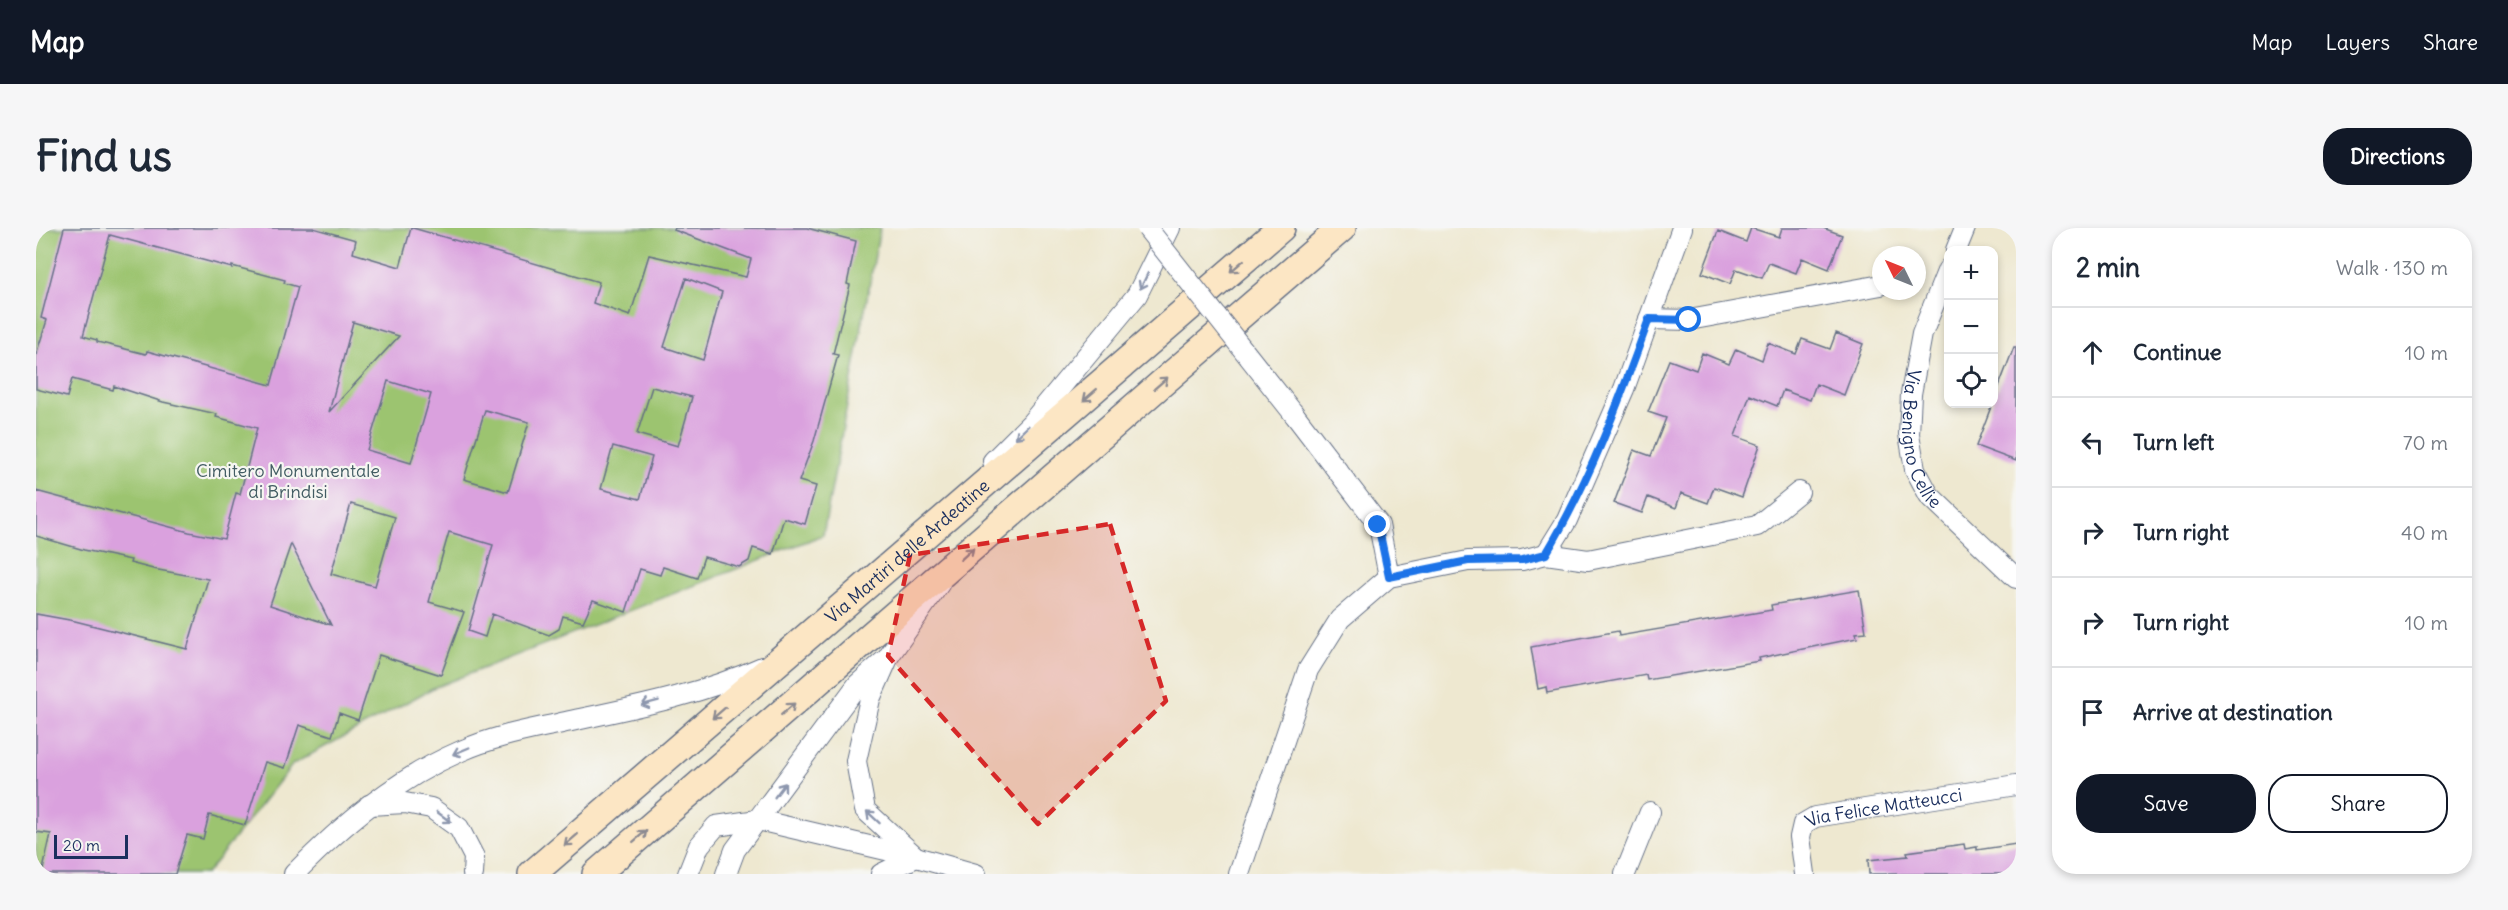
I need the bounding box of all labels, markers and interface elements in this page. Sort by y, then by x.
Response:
text: Map [30,24,84,60]
text: Map [2252,29,2292,56]
text: Layers [2325,29,2390,56]
text: Share [2423,29,2478,56]
button: Directions [2323,128,2472,185]
text: Find us [36,130,172,182]
north arrow [1872,246,1926,300]
map controls [1944,246,1998,408]
button: + [1944,246,1998,300]
text: 2 min [2076,251,2140,284]
text: Walk · 130 m [2336,255,2448,280]
one-way arrow [1229,260,1245,273]
one-way arrow [1138,271,1149,289]
button: − [1944,300,1998,354]
route start [1675,306,1701,332]
icon: ahead [2076,336,2109,369]
text: Continue [2133,338,2222,366]
text: 10 m [2405,340,2448,365]
button: locate [1944,354,1998,408]
street label: Via Benigno Cellie [1897,367,1947,513]
one-way arrow [1153,377,1169,390]
one-way arrow [1083,388,1098,402]
one-way arrow [1015,425,1030,440]
icon: left [2076,426,2109,459]
text: Turn left [2133,428,2214,456]
text: 70 m [2403,430,2448,455]
park label: Cimitero Monumentale di Brindisi [196,459,380,503]
street label: Via Martiri delle Ardeatine [820,474,994,628]
route end [1364,511,1390,537]
icon: right [2076,516,2109,549]
text: Turn right [2133,518,2229,546]
text: 40 m [2401,520,2448,545]
one-way arrow [960,547,975,561]
icon: right [2076,606,2109,639]
text: Turn right [2133,608,2229,636]
text: 10 m [2405,610,2448,635]
icon: arrive [2076,696,2109,729]
one-way arrow [641,698,660,710]
text: Arrive at destination [2133,698,2333,726]
one-way arrow [780,702,795,716]
one-way arrow [712,706,727,720]
one-way arrow [453,746,471,757]
button: Save [2076,774,2256,833]
button: Share [2268,774,2448,833]
one-way arrow [773,782,786,798]
street label: Via Felice Matteucci [1801,782,1964,832]
one-way arrow [866,810,881,824]
one-way arrow [436,811,452,824]
one-way arrow [632,829,647,843]
scale bar [54,832,128,860]
one-way arrow [564,833,579,847]
text: 20 m [63,835,100,855]

